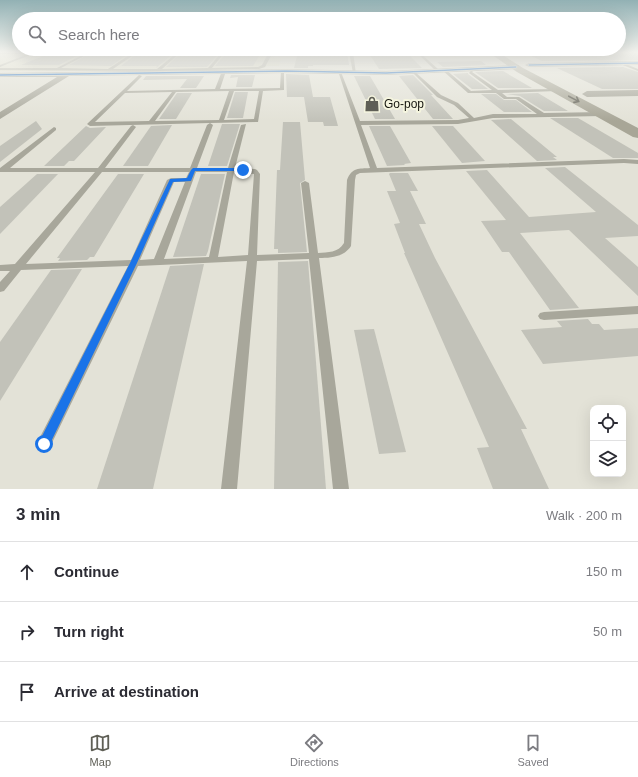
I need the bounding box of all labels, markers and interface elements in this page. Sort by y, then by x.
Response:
search box [12,12,626,56]
icon: search [26,23,48,45]
text: Search here [58,26,140,43]
shop icon: Go-pop [363,95,381,113]
one-way arrow [568,96,580,104]
place label: Go-pop [384,97,424,111]
route end [234,161,252,179]
map controls [590,405,626,477]
button: locate [590,405,626,441]
route start [35,435,53,453]
button: layers [590,441,626,477]
text: 3 min [16,505,60,524]
text: Walk · 200 m [546,508,622,523]
icon: ahead [16,561,38,583]
text: Continue [54,563,119,580]
text: 150 m [586,564,622,579]
icon: right [16,621,38,643]
text: Turn right [54,623,124,640]
text: 50 m [593,624,622,639]
icon: arrive [16,681,38,703]
text: Arrive at destination [54,683,199,700]
tab: Map [89,732,111,768]
tab: Directions [290,732,339,768]
tab: Saved [517,732,549,768]

